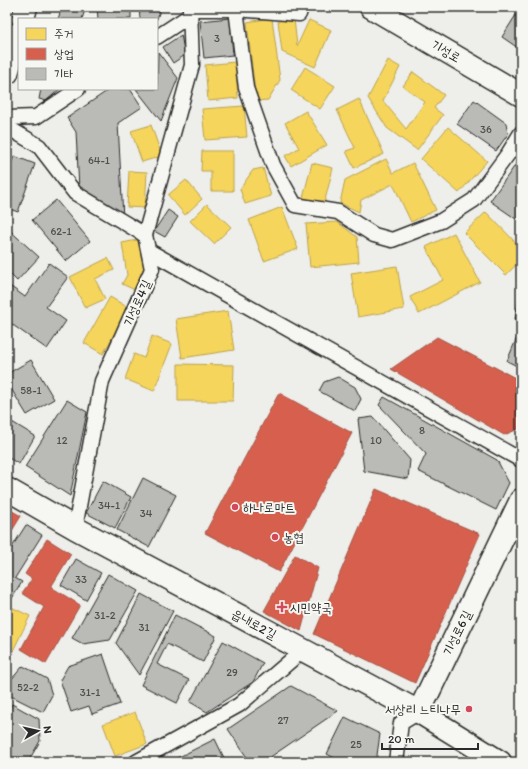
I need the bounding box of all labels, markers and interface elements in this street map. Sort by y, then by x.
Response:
legend [18,18,158,90]
text: 주거 [54,27,73,41]
house number: 3 [214,32,220,45]
street label: 기성로 [429,37,463,65]
text: 상업 [54,47,73,61]
text: 기타 [54,67,74,81]
house number: 36 [480,123,492,136]
house number: 64-1 [88,154,110,167]
house number: 62-1 [50,225,72,238]
street label: 기성로4길 [120,277,154,329]
house number: 58-1 [20,384,42,397]
house number: 8 [419,424,425,437]
house number: 12 [57,434,68,447]
house number: 10 [370,434,382,447]
house number: 34-1 [98,499,120,512]
place label: 하나로마트 [243,500,295,515]
marker: 하나로마트 [230,502,240,512]
house number: 34 [140,507,153,520]
place label: 농협 [283,530,304,545]
marker: 농협 [270,532,280,542]
house number: 33 [75,573,87,586]
place label: 시민약국 [290,600,332,615]
marker: 시민약국 [277,602,287,612]
street label: 읍내로2길 [229,606,279,642]
street label: 기성로6길 [440,608,474,658]
house number: 31-2 [94,609,116,622]
house number: 31 [138,621,150,634]
house number: 29 [226,666,238,679]
house number: 52-2 [17,681,39,694]
house number: 31-1 [80,686,100,699]
place label: 서상리 느티나무 [385,702,461,717]
marker: 서상리 느티나무 [464,704,474,714]
north arrow [18,711,58,751]
house number: 27 [277,714,289,727]
text: N [40,725,54,734]
scale bar [382,725,478,751]
text: 20 m [388,732,415,746]
house number: 25 [350,738,362,751]

